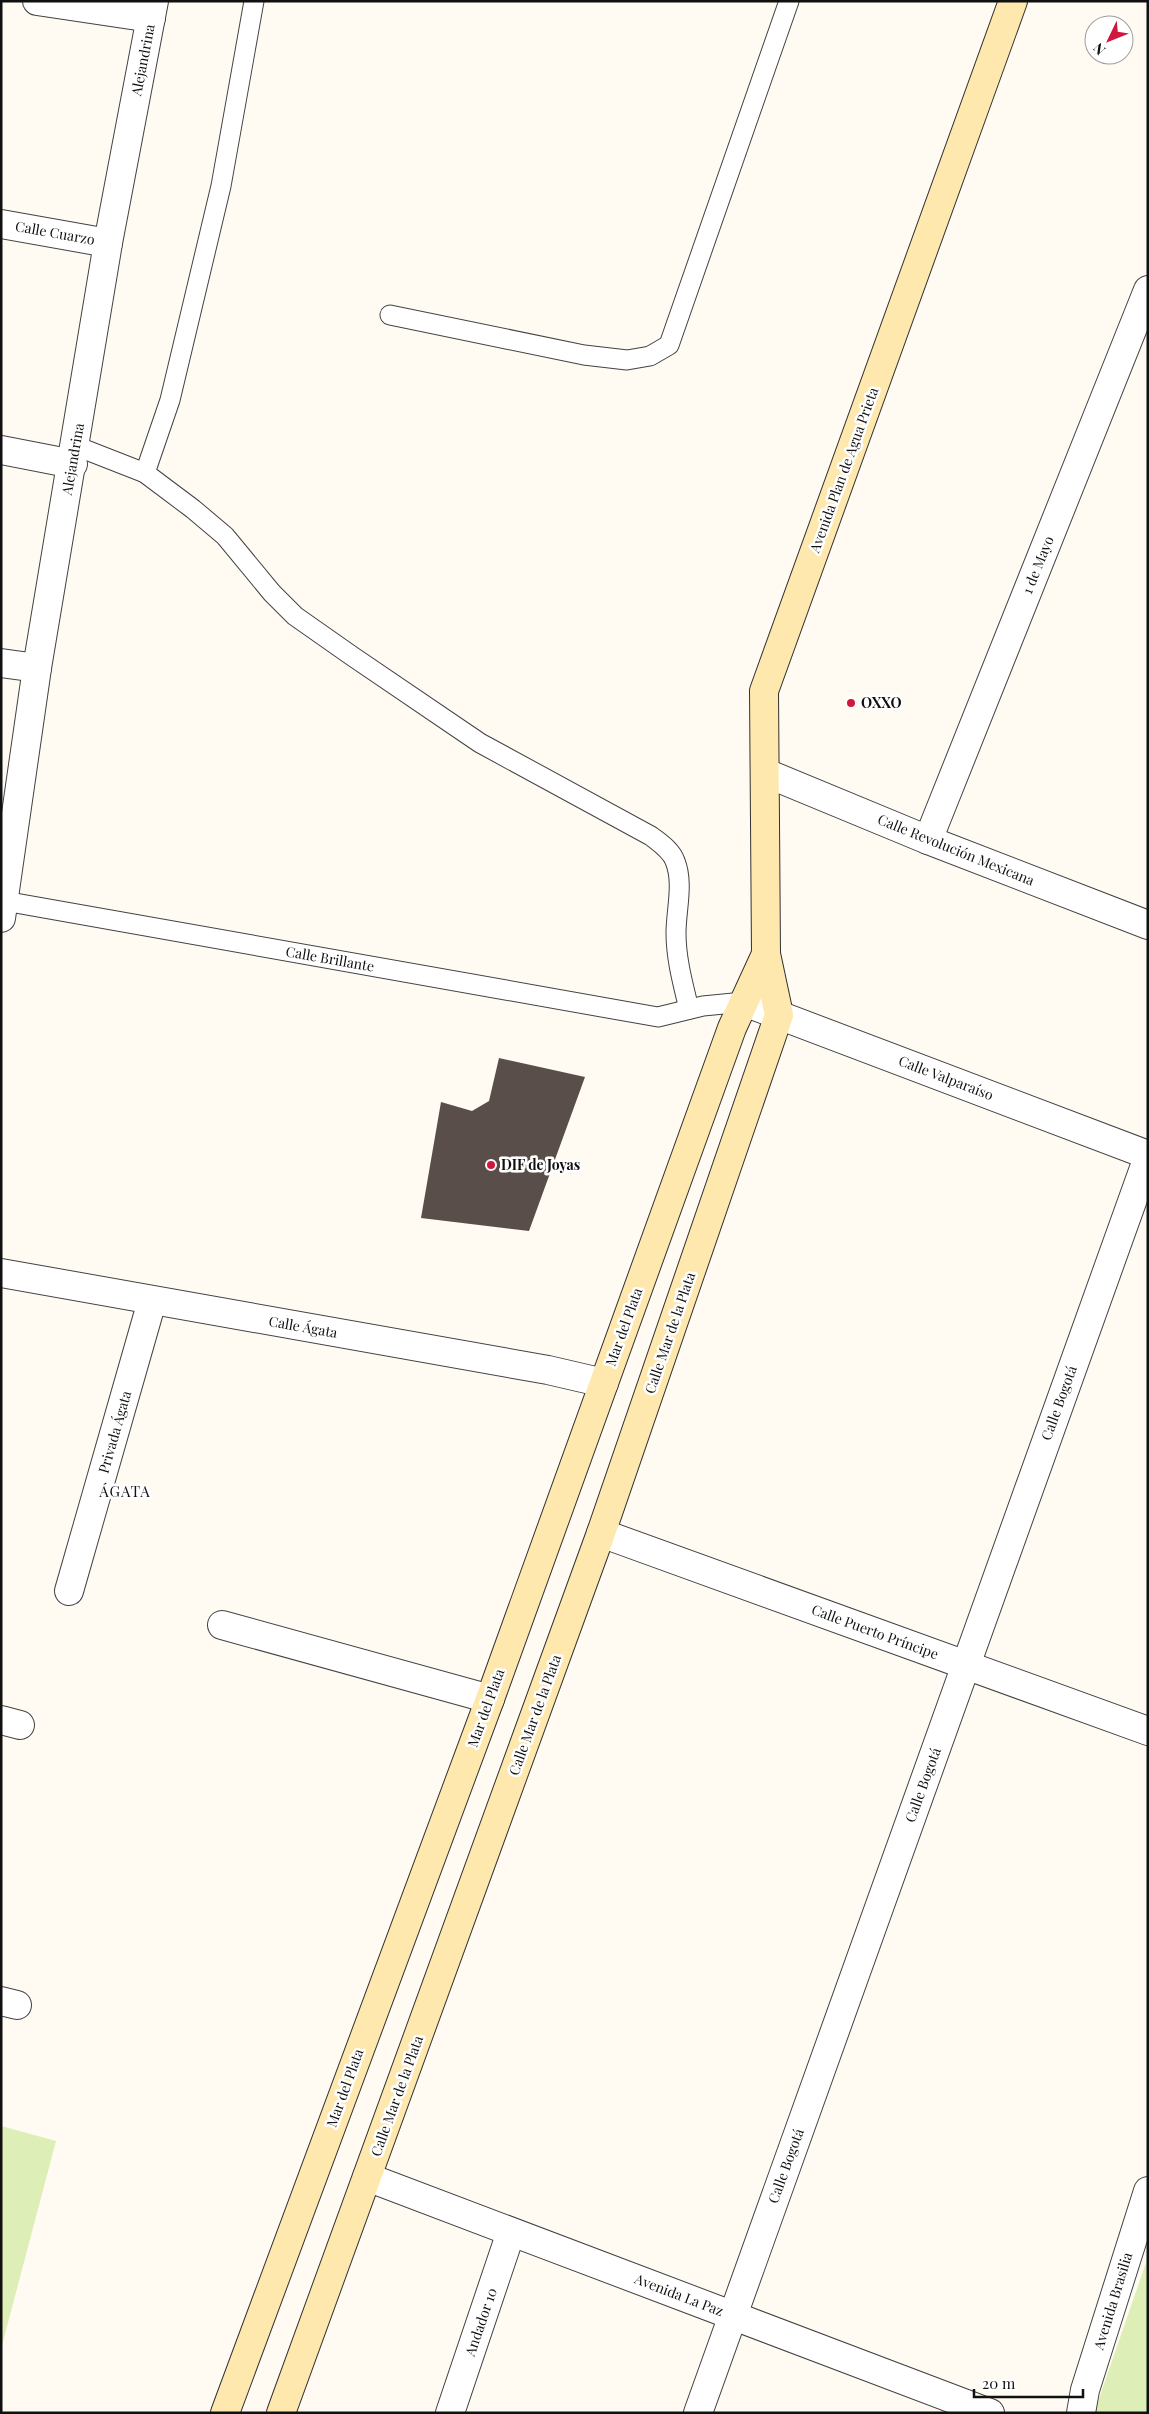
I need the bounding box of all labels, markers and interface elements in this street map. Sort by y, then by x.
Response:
north arrow [1084,15,1134,65]
street label: Alejandrina [126,22,159,98]
text: N [1089,39,1110,59]
street label: Calle Cuarzo [14,216,97,249]
street label: Avenida Plan de Agua Prieta [804,384,882,556]
street label: Alejandrina [57,421,88,497]
street label: 1 de Mayo [1017,533,1058,597]
place label: OXXO [861,693,902,712]
marker: OXXO [845,697,857,709]
street label: Calle Revolución Mexicana [875,809,1037,890]
street label: Calle Brillante [284,941,376,976]
street label: Calle Valparaíso [896,1051,996,1104]
place label: DIF de Joyas [501,1155,580,1174]
marker: DIF de Joyas [485,1159,497,1171]
street label: Calle Mar de la Plata [640,1270,699,1396]
street label: Mar del Plata [601,1285,647,1369]
street label: Calle Ágata [267,1311,339,1342]
street label: Calle Bogotá [1036,1363,1081,1443]
street label: Privada Ágata [94,1388,135,1475]
district label: ÁGATA [98,1481,151,1501]
street label: Calle Puerto Príncipe [809,1600,941,1663]
street label: Calle Mar de la Plata [504,1652,565,1778]
street label: Mar del Plata [463,1666,509,1750]
street label: Calle Bogotá [900,1745,945,1825]
street label: Calle Mar de la Plata [366,2033,427,2159]
street label: Mar del Plata [322,2046,368,2130]
street label: Calle Bogotá [763,2126,808,2206]
street label: Avenida Brasilia [1088,2250,1136,2353]
street label: Avenida La Paz [631,2269,727,2320]
street label: Andador 10 [460,2285,501,2359]
scale bar [974,2366,1083,2398]
text: 20 m [982,2373,1016,2393]

